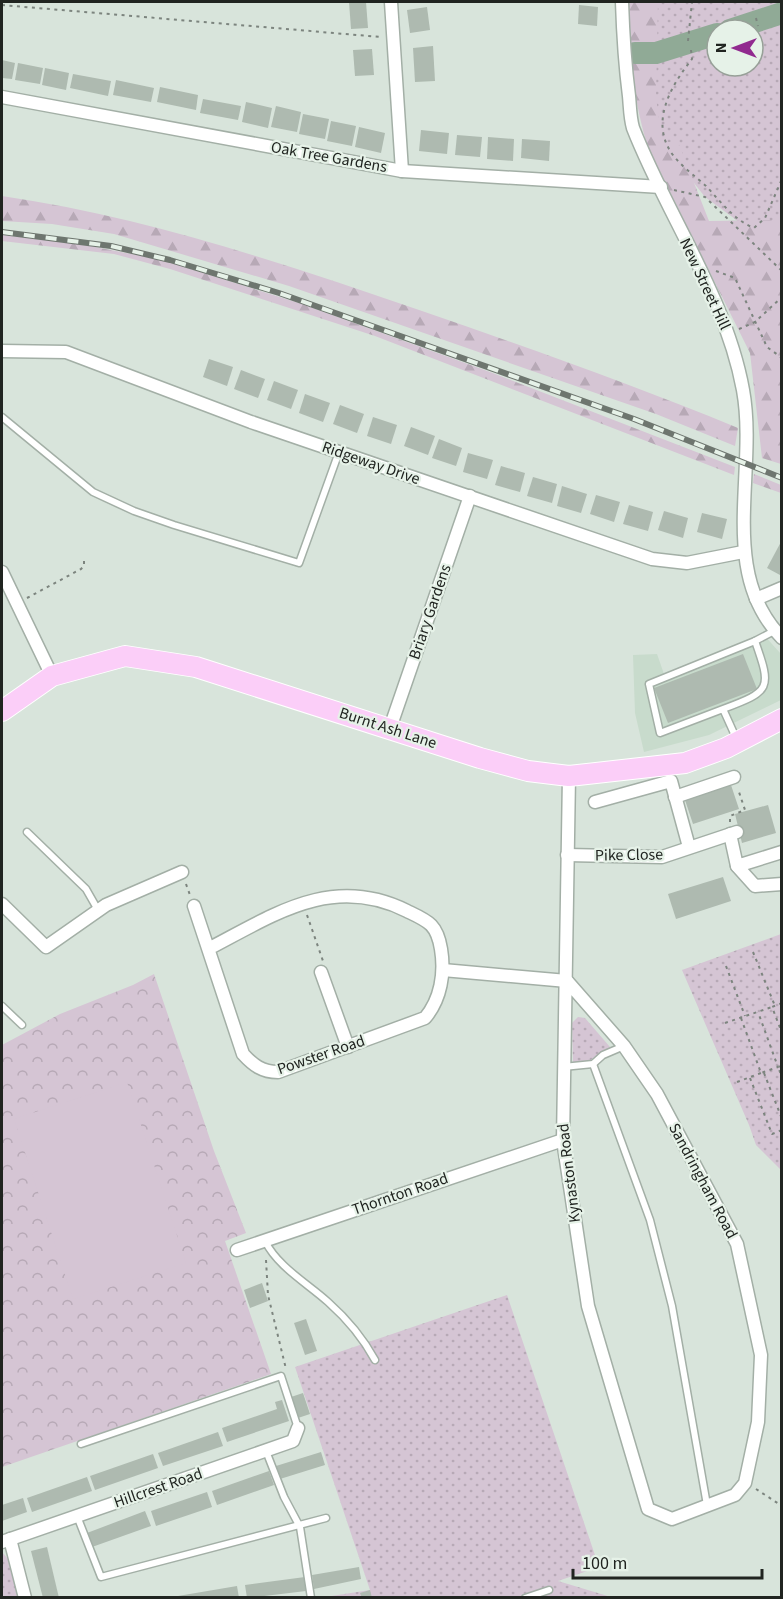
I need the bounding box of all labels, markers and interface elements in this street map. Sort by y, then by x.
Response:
north arrow [705,18,765,78]
text: N [710,43,732,53]
street label: Oak Tree Gardens [269,136,389,178]
street label: New Street Hill [674,235,736,333]
street label: Ridgeway Drive [319,436,423,490]
street label: Briary Gardens [403,561,457,662]
street label: Burnt Ash Lane [336,702,440,754]
street label: Pike Close [595,843,663,867]
street label: Powster Road [274,1030,368,1080]
street label: Sandringham Road [663,1119,743,1243]
street label: Kynaston Road [552,1122,586,1224]
street label: Thornton Road [349,1167,451,1221]
street label: Hillcrest Road [111,1463,205,1513]
scale bar [573,1542,762,1580]
text: 100 m [582,1551,627,1576]

